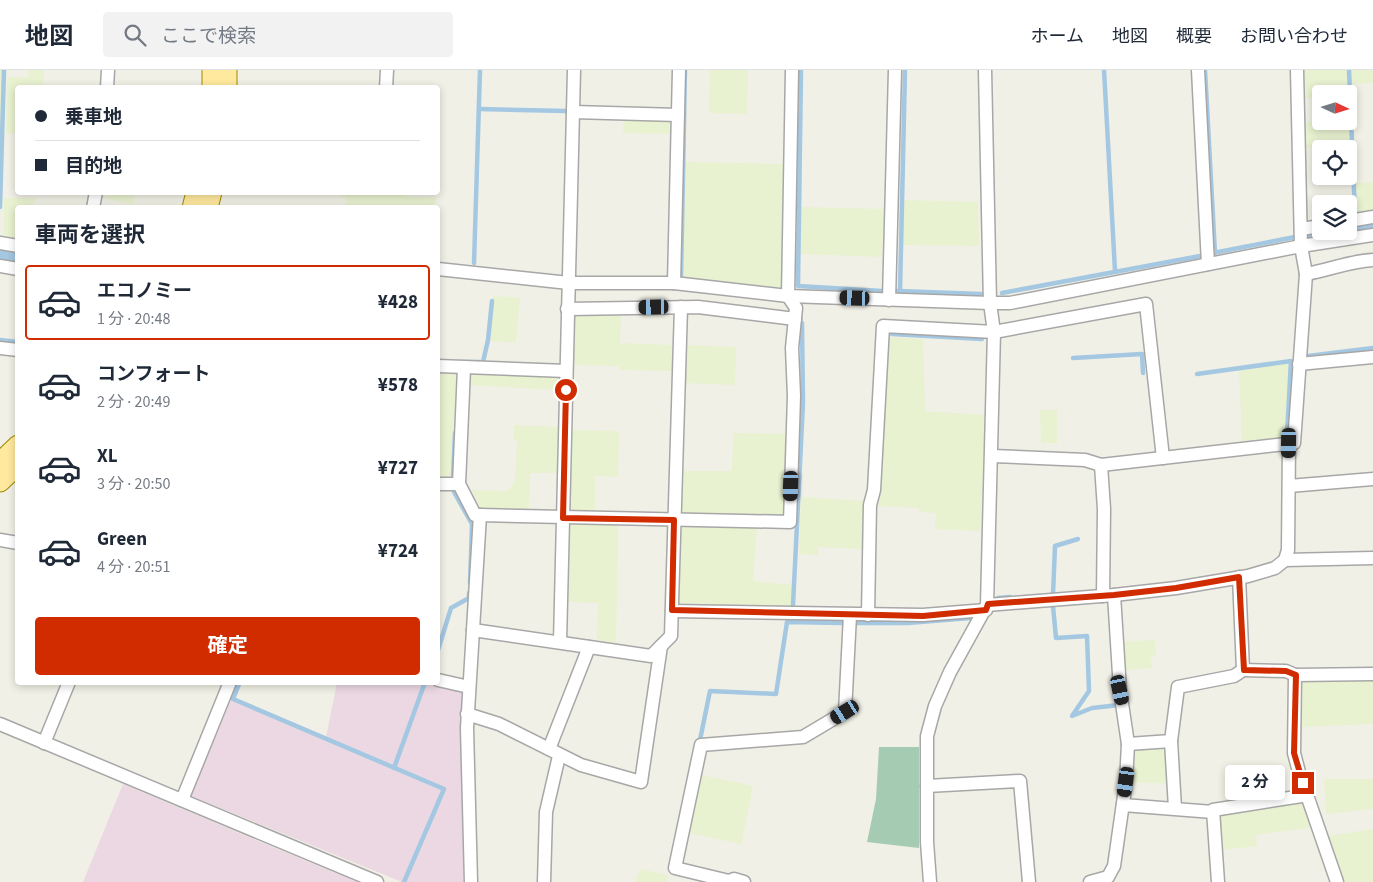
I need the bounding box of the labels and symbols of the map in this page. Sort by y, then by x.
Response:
north arrow [1312,85,1358,130]
car [839,290,870,306]
car [638,299,669,315]
route start [555,379,577,401]
car [1281,428,1296,458]
car [782,471,799,501]
car [1109,674,1130,706]
car [828,698,861,726]
car [1116,766,1135,798]
callout: 2 分 [1226,766,1286,800]
route end [1292,772,1314,794]

